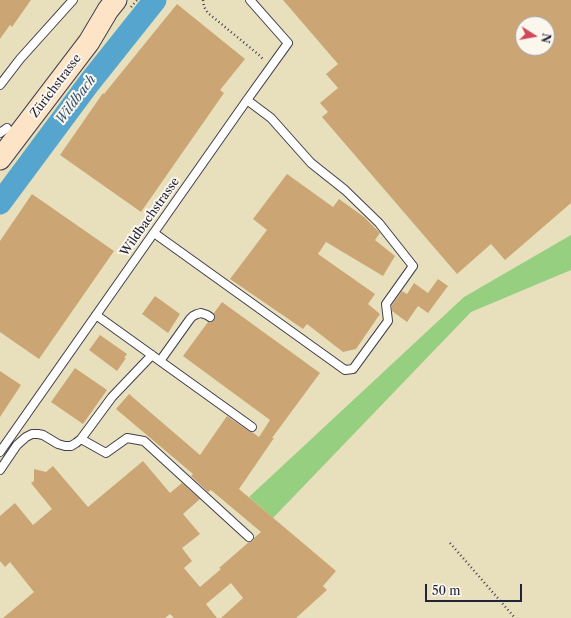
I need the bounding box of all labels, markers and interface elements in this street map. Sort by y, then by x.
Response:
north arrow [515,16,555,56]
text: N [538,32,554,44]
street label: Zürichstrasse [27,51,85,121]
water label: Wildbach [53,72,99,128]
street label: Wildbachstrasse [117,175,183,259]
scale bar [427,576,524,602]
text: 50 m [432,583,461,598]

